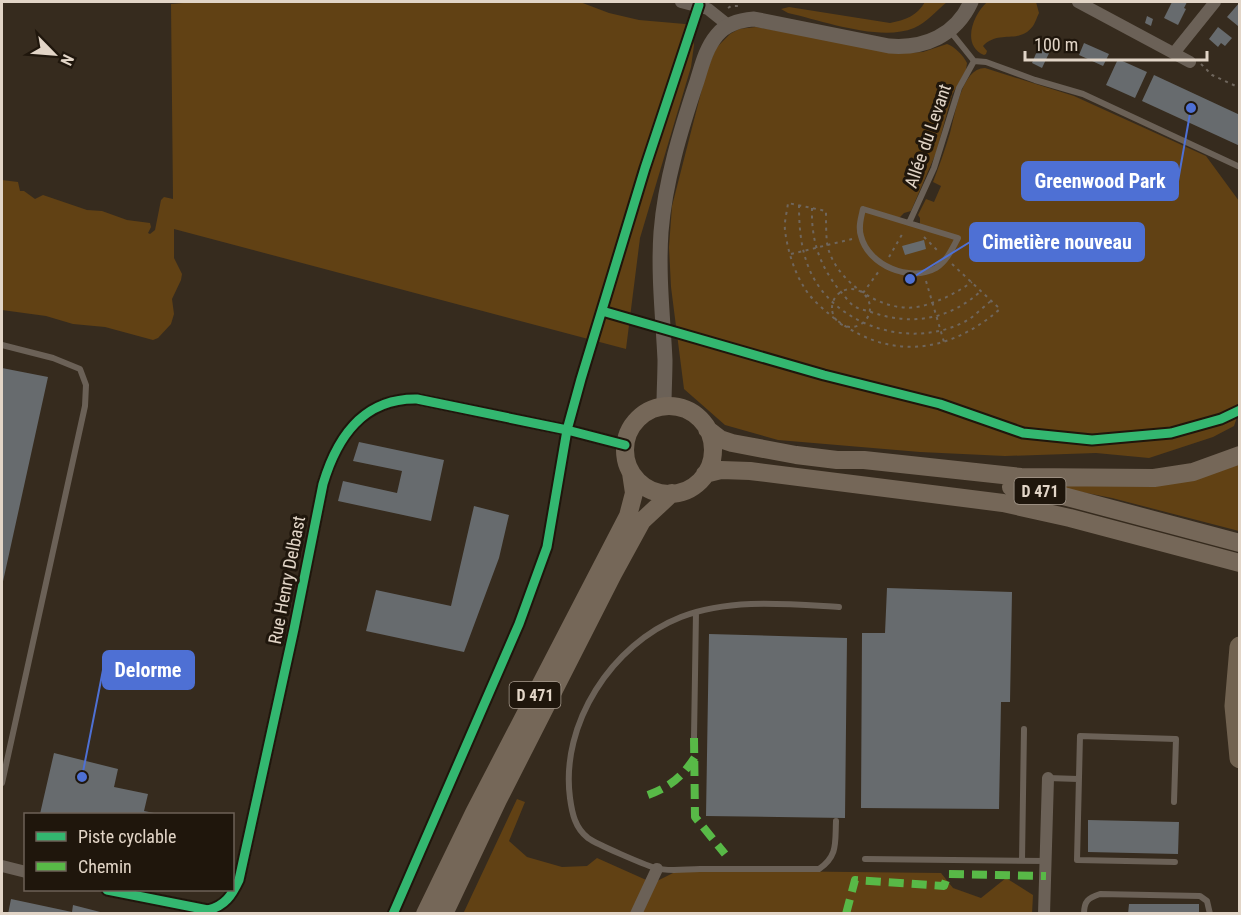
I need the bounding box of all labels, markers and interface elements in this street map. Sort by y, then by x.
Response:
north arrow [24,24,84,84]
scale bar [1025,24,1206,62]
text: 100 m [1034,34,1078,55]
text: N [56,52,78,69]
street label: Allée du Levant [900,81,955,191]
callout: Greenwood Park [1022,162,1178,200]
text: Greenwood Park [1034,169,1166,193]
callout: Cimetière nouveau [970,223,1144,261]
text: Cimetière nouveau [982,230,1132,254]
road number: D 471 [1014,478,1066,504]
street label: Rue Henry Delbast [264,514,309,646]
callout: Delorme [103,651,194,689]
text: Delorme [115,658,181,682]
road number: D 471 [510,682,560,708]
legend [24,813,234,891]
text: Piste cyclable [78,826,176,847]
text: Chemin [78,856,132,877]

